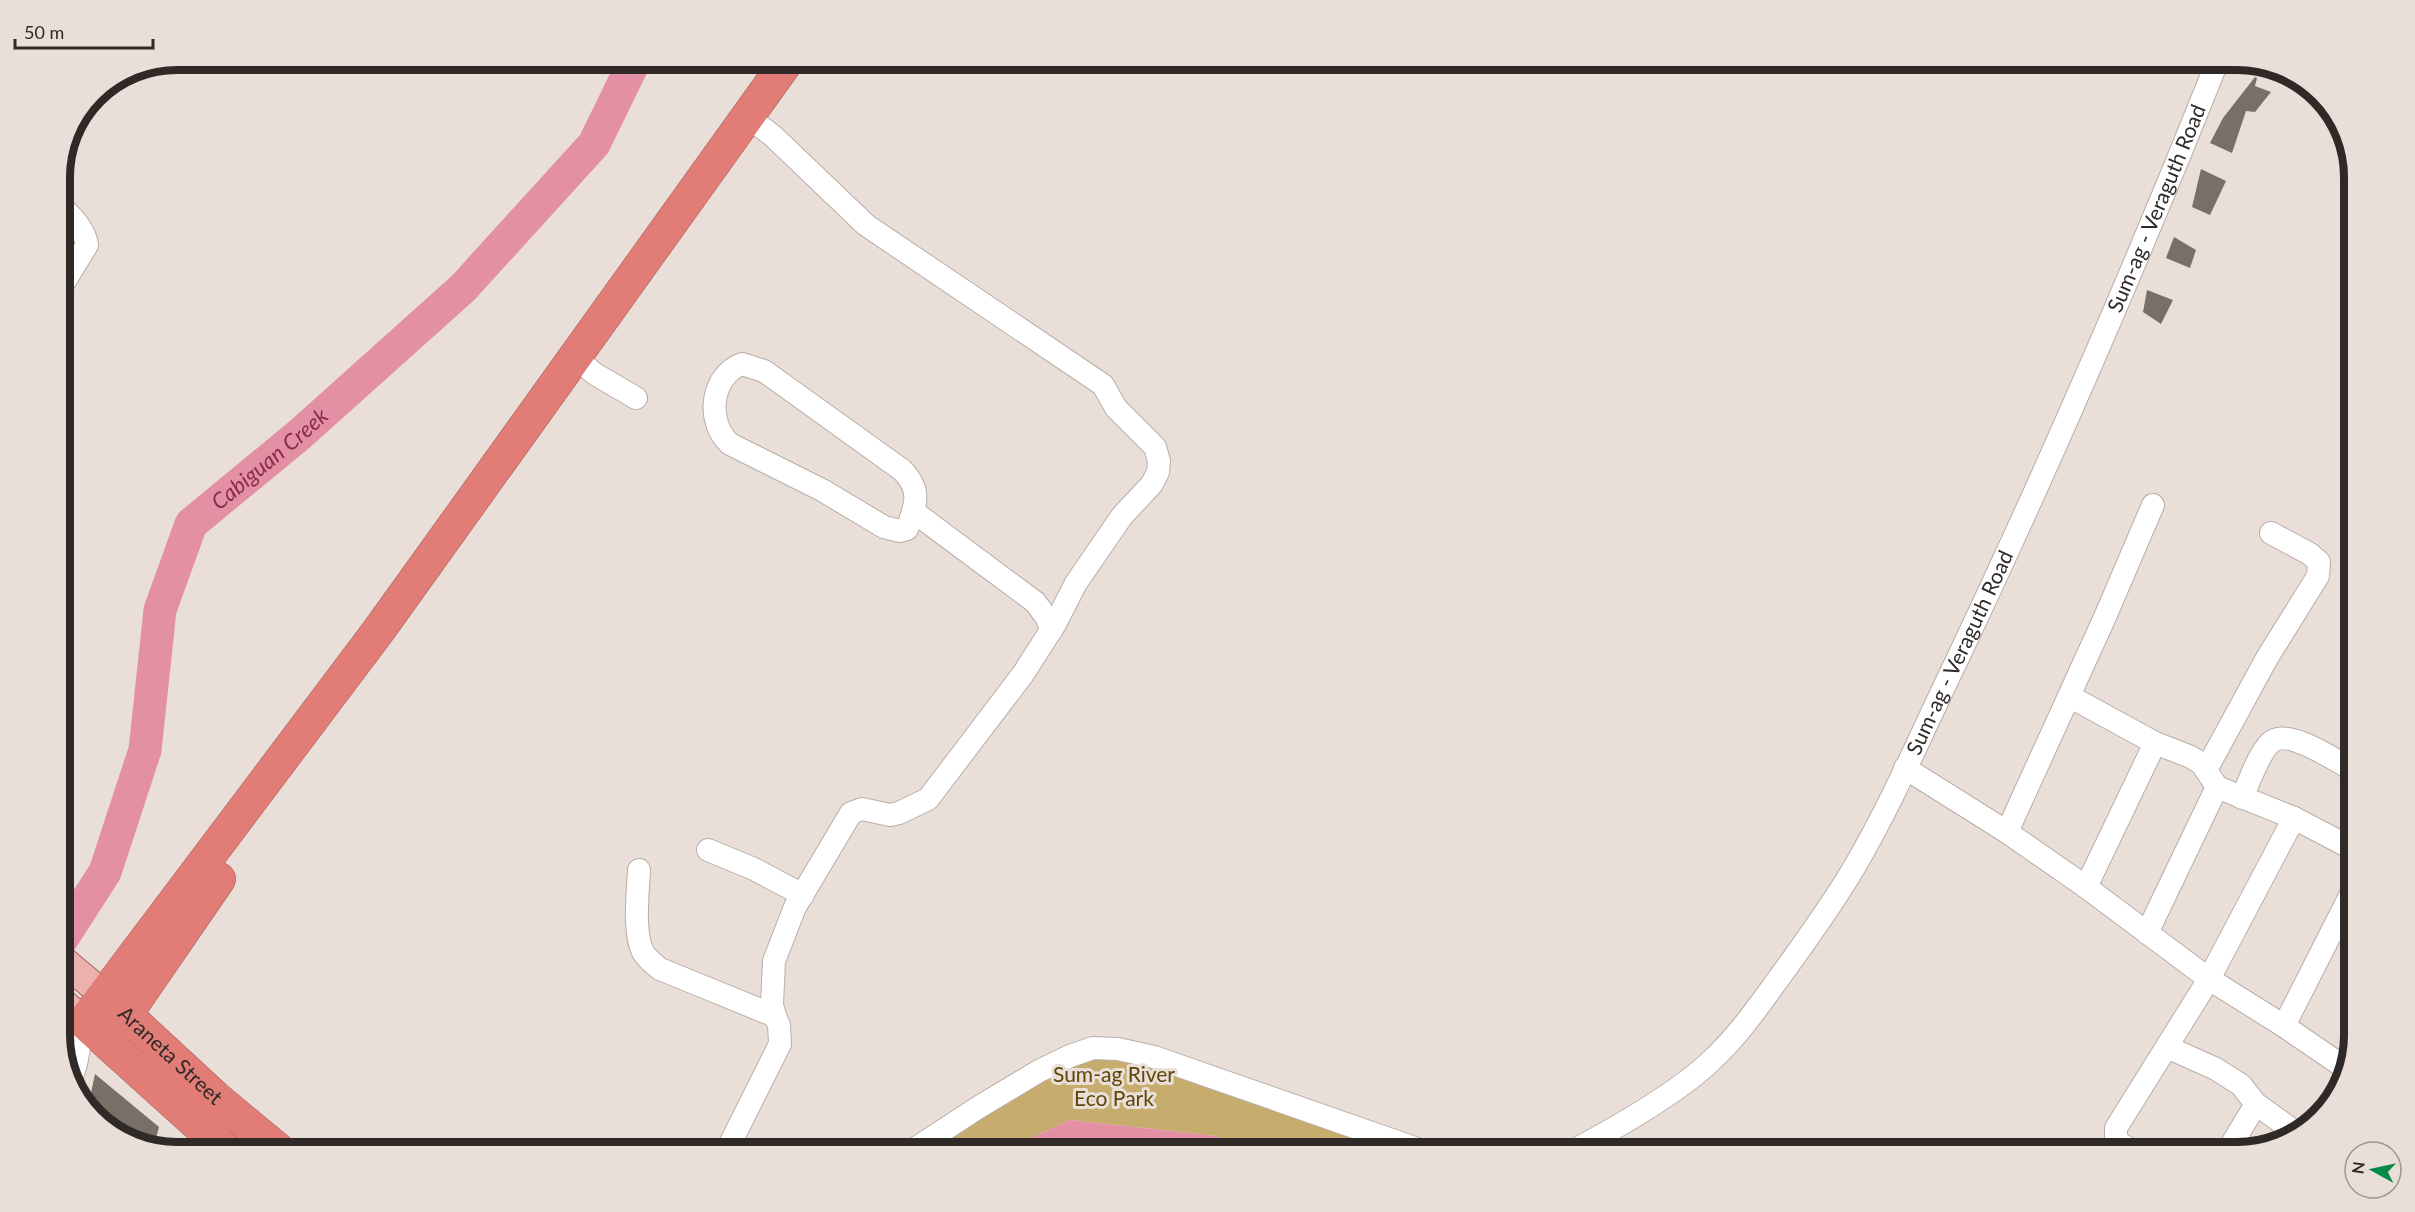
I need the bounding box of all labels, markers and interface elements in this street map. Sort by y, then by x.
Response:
scale bar [15,12,153,50]
text: 50 m [24,21,64,43]
street label: Sum-ag - Veraguth Road [2101,100,2210,316]
water label: Cabiguan Creek [205,401,334,515]
street label: Sum-ag - Veraguth Road [1900,546,2017,758]
street label: Araneta Street [114,1000,229,1110]
park label: Sum-ag River Eco Park [1053,1061,1175,1110]
north arrow [2343,1140,2403,1200]
text: N [2347,1160,2368,1175]

